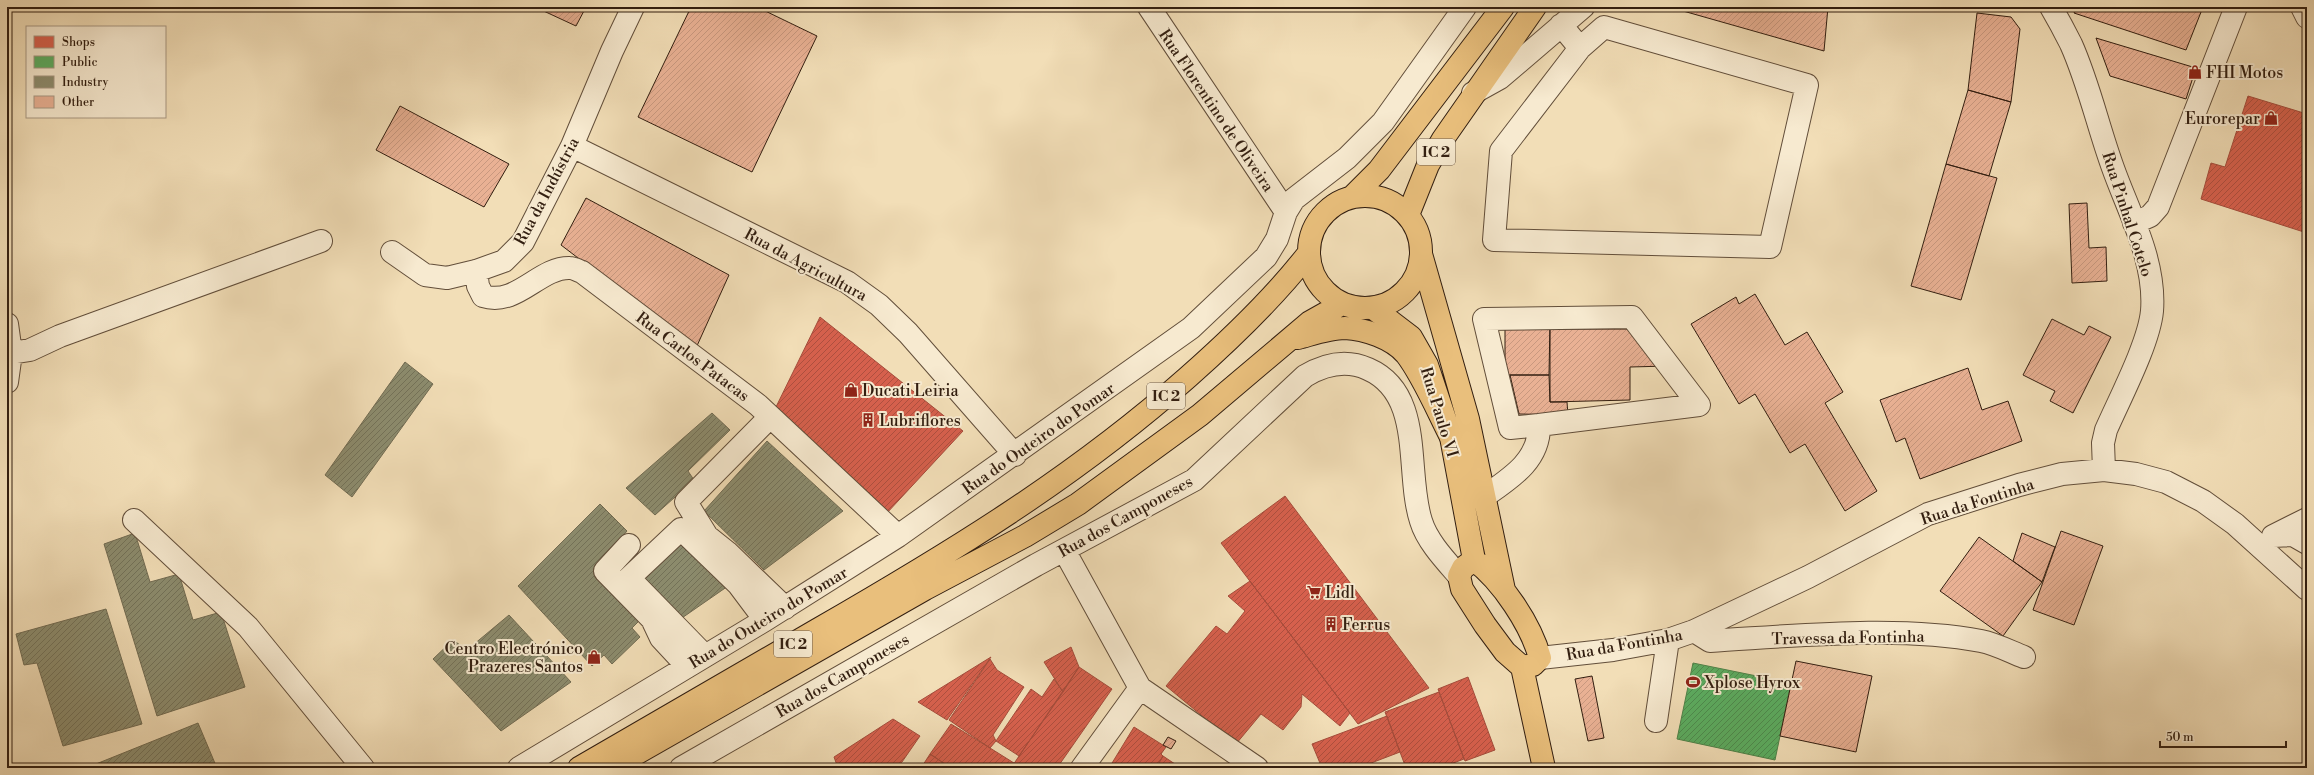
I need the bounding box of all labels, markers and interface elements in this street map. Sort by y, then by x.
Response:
street label: Rua Florentino de Oliveira [1154,25,1279,196]
legend [26,26,166,118]
text: Shops [62,35,95,50]
text: Public [62,55,98,70]
place label: FHI Motos [2206,63,2283,83]
shop icon: FHI Motos [2187,64,2203,80]
text: Industry [62,75,109,90]
text: Other [62,95,94,110]
place label: Eurorepar [2185,109,2260,129]
shop icon: Eurorepar [2263,110,2279,126]
street label: Rua da Indústria [510,133,584,249]
road number: IC 2 [1417,139,1455,165]
street label: Rua Pinhal Cotelo [2097,149,2157,279]
street label: Rua da Agricultura [741,224,871,306]
street label: Rua Carlos Patacas [632,308,753,406]
street label: Rua Paulo VI [1416,365,1462,460]
street label: Rua do Outeiro do Pomar [958,378,1119,499]
place label: Ducati Leiria [862,381,959,401]
shop icon: Ducati Leiria [843,382,859,398]
road number: IC 2 [1147,383,1185,409]
place label: Lubriflores [879,411,961,431]
building icon: Lubriflores [860,412,876,428]
street label: Rua dos Camponeses [1055,472,1196,562]
street label: Rua da Fontinha [1918,474,2037,530]
street label: Rua do Outeiro do Pomar [685,562,852,673]
place label: Lidl [1325,583,1355,603]
supermarket icon: Lidl [1306,584,1322,600]
place label: Ferrus [1342,615,1390,635]
building icon: Ferrus [1323,616,1339,632]
street label: Rua da Fontinha [1564,625,1685,665]
street label: Travessa da Fontinha [1771,627,1926,649]
street label: Rua dos Camponeses [772,629,913,722]
road number: IC 2 [774,631,812,657]
place label: Centro Electrónico Prazeres Santos [445,639,583,677]
shop icon: Centro Electrónico Prazeres Santos [586,649,602,665]
place label: Xplose Hyrox [1703,673,1801,693]
sports icon: Xplose Hyrox [1685,674,1701,690]
scale bar [2160,723,2286,749]
text: 50 m [2166,730,2194,745]

